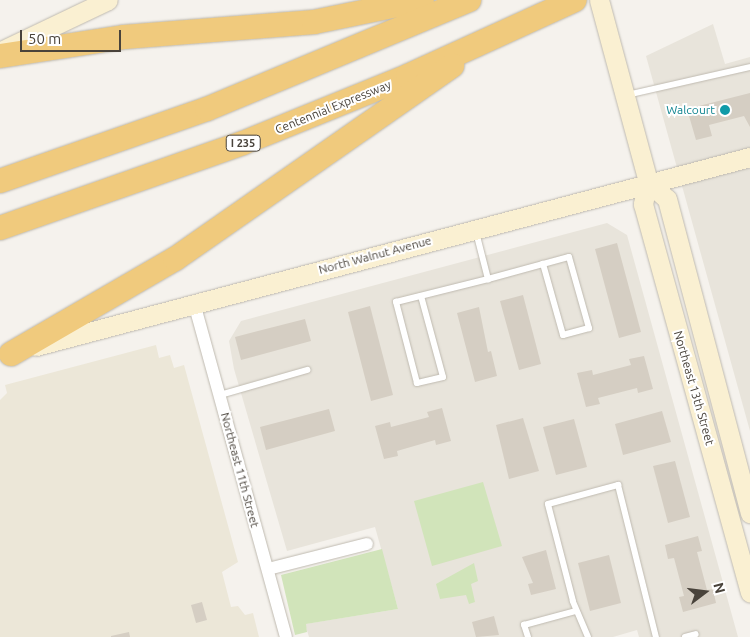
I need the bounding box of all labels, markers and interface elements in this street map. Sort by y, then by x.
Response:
scale bar [22,20,124,52]
text: 50 m [28,30,61,47]
street label: Centennial Expressway [273,77,393,137]
place label: Walcourt [666,103,715,117]
marker: Walcourt [719,104,731,116]
road number: I 235 [226,134,260,152]
street label: North Walnut Avenue [317,233,433,277]
street label: Northeast 13th Street [671,329,717,447]
street label: Northeast 11th Street [218,411,262,529]
north arrow [680,567,730,617]
text: N [710,581,729,595]

